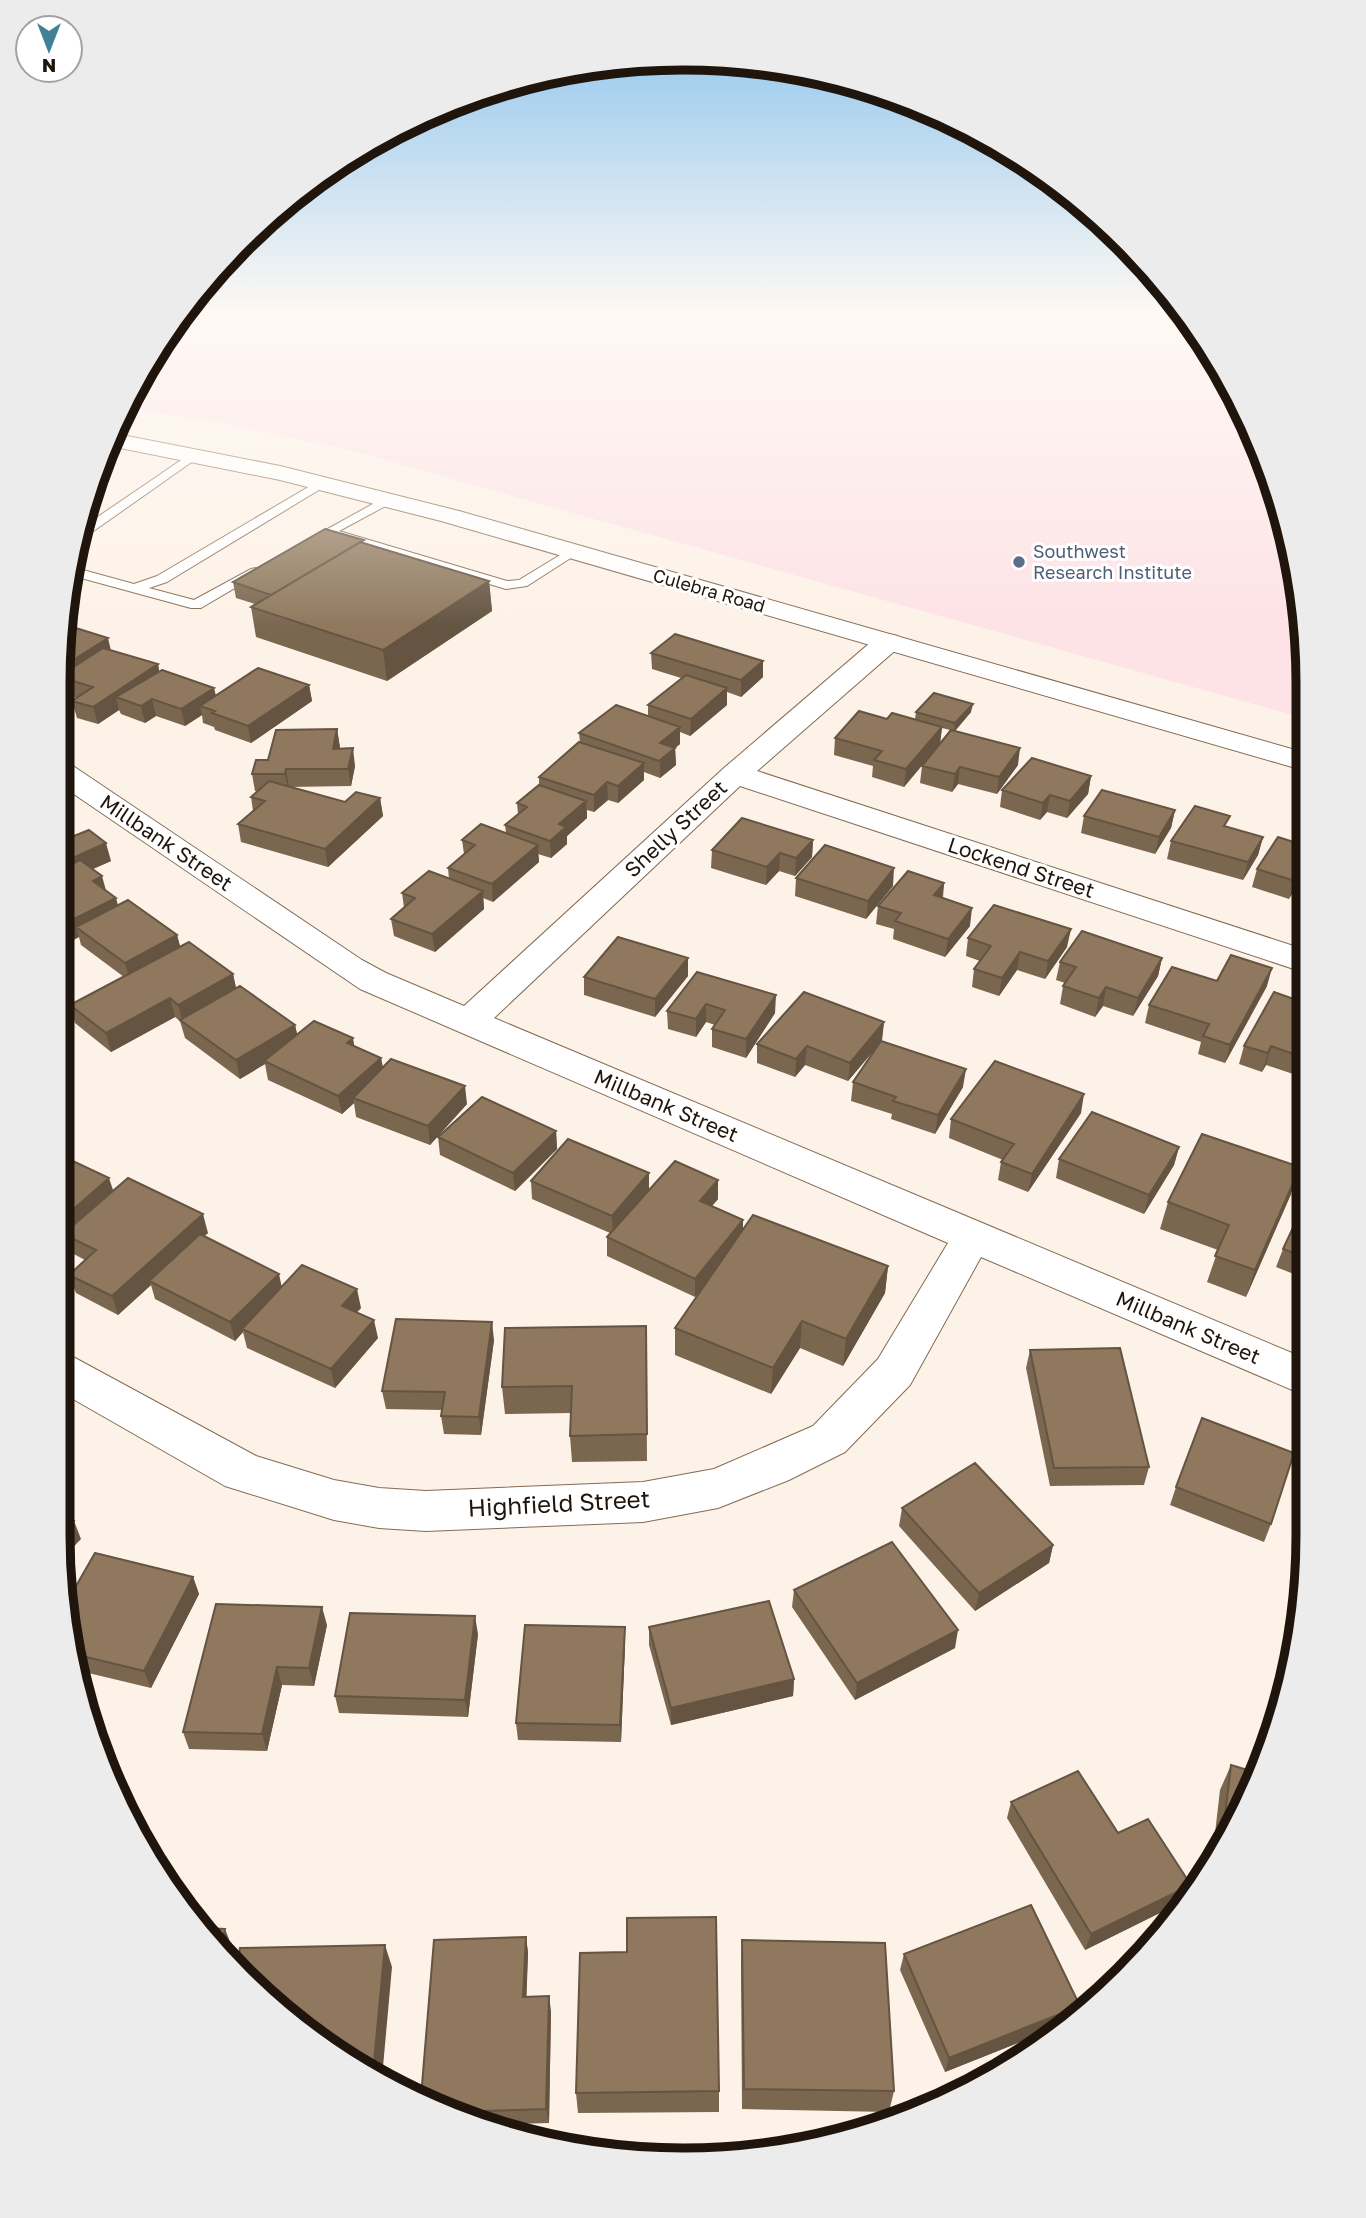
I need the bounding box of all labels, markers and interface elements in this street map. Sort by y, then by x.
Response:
north arrow [14,14,84,84]
text: N [42,55,56,78]
place label: Southwest Research Institute [1033,540,1192,583]
marker: Southwest Research Institute [1011,554,1027,570]
street label: Culebra Road [651,563,768,617]
street label: Shelly Street [619,774,732,882]
street label: Millbank Street [95,788,238,896]
street label: Lockend Street [945,831,1098,903]
street label: Millbank Street [590,1063,742,1147]
street label: Millbank Street [1112,1285,1264,1369]
street label: Highfield Street [467,1483,651,1522]

